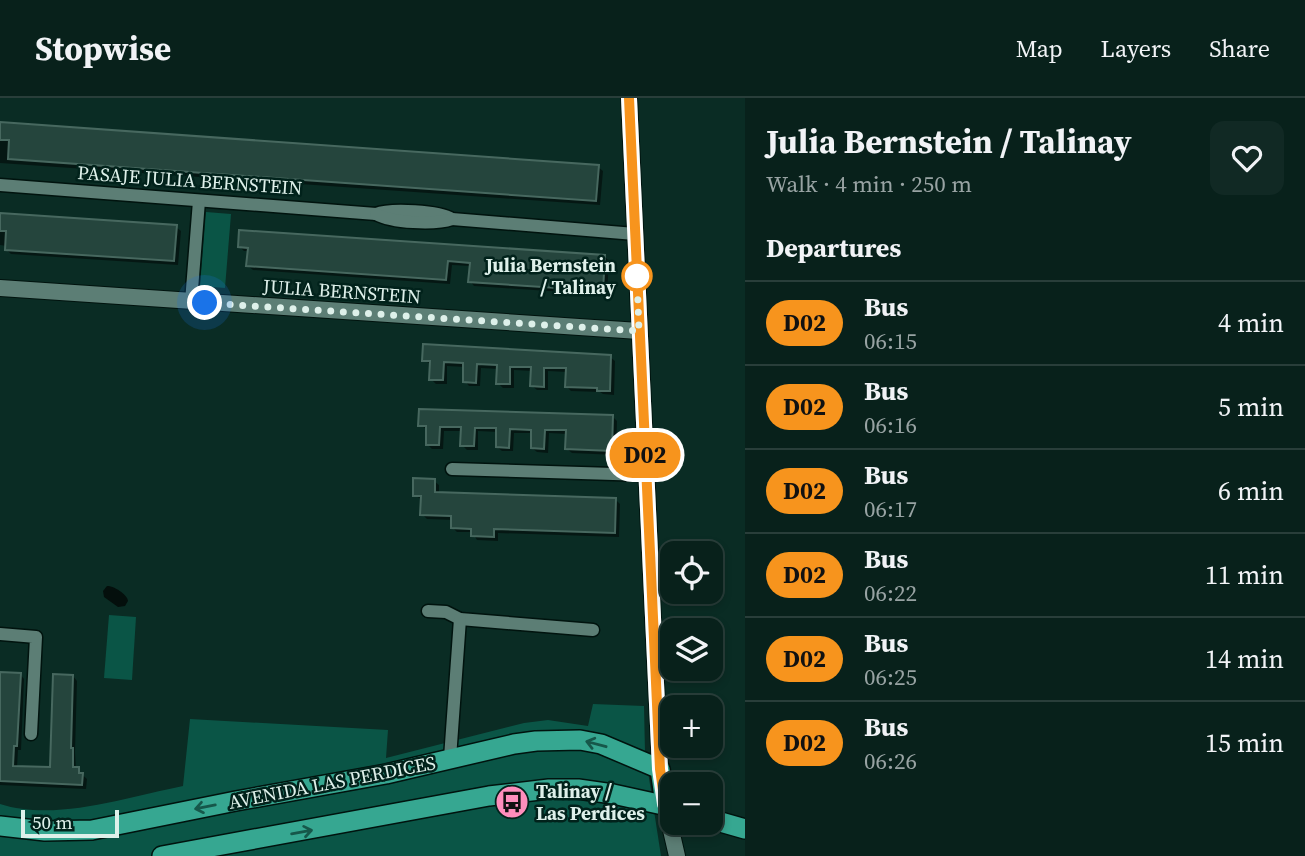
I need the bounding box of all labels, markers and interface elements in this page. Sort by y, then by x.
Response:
text: Stopwise [35,26,171,71]
text: Map [1016,32,1063,65]
text: Layers [1101,32,1171,65]
text: Share [1209,32,1270,65]
text: Julia Bernstein / Talinay [766,119,1132,164]
button: heart [1210,121,1284,195]
street label: PASAJE JULIA BERNSTEIN [77,159,303,201]
text: Walk · 4 min · 250 m [766,168,972,200]
text: Departures [766,230,901,266]
place label: Julia Bernstein / Talinay [484,252,617,300]
marker: Julia Bernstein / Talinay [622,261,652,291]
street label: JULIA BERNSTEIN [261,272,422,309]
your location [187,285,222,320]
text: Bus [864,289,908,325]
text: 4 min [1218,305,1284,341]
text: D02 [783,306,826,339]
text: 06:15 [864,325,917,357]
text: Bus [864,373,908,409]
text: 5 min [1218,389,1284,425]
text: D02 [783,390,826,423]
text: 06:16 [864,409,917,441]
line badge: D02 [605,432,685,478]
text: D02 [624,438,666,471]
text: Bus [864,457,908,493]
text: 6 min [1218,473,1284,509]
text: D02 [783,474,826,507]
text: 06:17 [864,493,917,525]
map controls [660,541,723,835]
button: locate [660,541,723,604]
text: Bus [864,541,908,577]
text: 11 min [1205,557,1284,593]
text: D02 [783,558,826,591]
text: 06:22 [864,577,917,609]
button: layers [660,618,723,681]
text: Bus [864,625,908,661]
text: 14 min [1205,641,1284,677]
text: D02 [783,642,826,675]
text: 06:25 [864,661,917,693]
button: + [660,695,723,758]
text: Bus [864,709,908,745]
text: 15 min [1205,725,1284,761]
text: D02 [783,726,826,759]
one-way arrow [586,737,608,750]
text: 06:26 [864,745,917,777]
street label: AVENIDA LAS PERDICES [226,749,438,815]
button: − [660,772,723,835]
place label: Talinay / Las Perdices [536,778,645,826]
bus stop icon: Talinay / Las Perdices [493,783,531,821]
one-way arrow [194,800,217,814]
scale bar [21,807,119,839]
text: 50 m [32,809,73,835]
one-way arrow [290,825,313,838]

